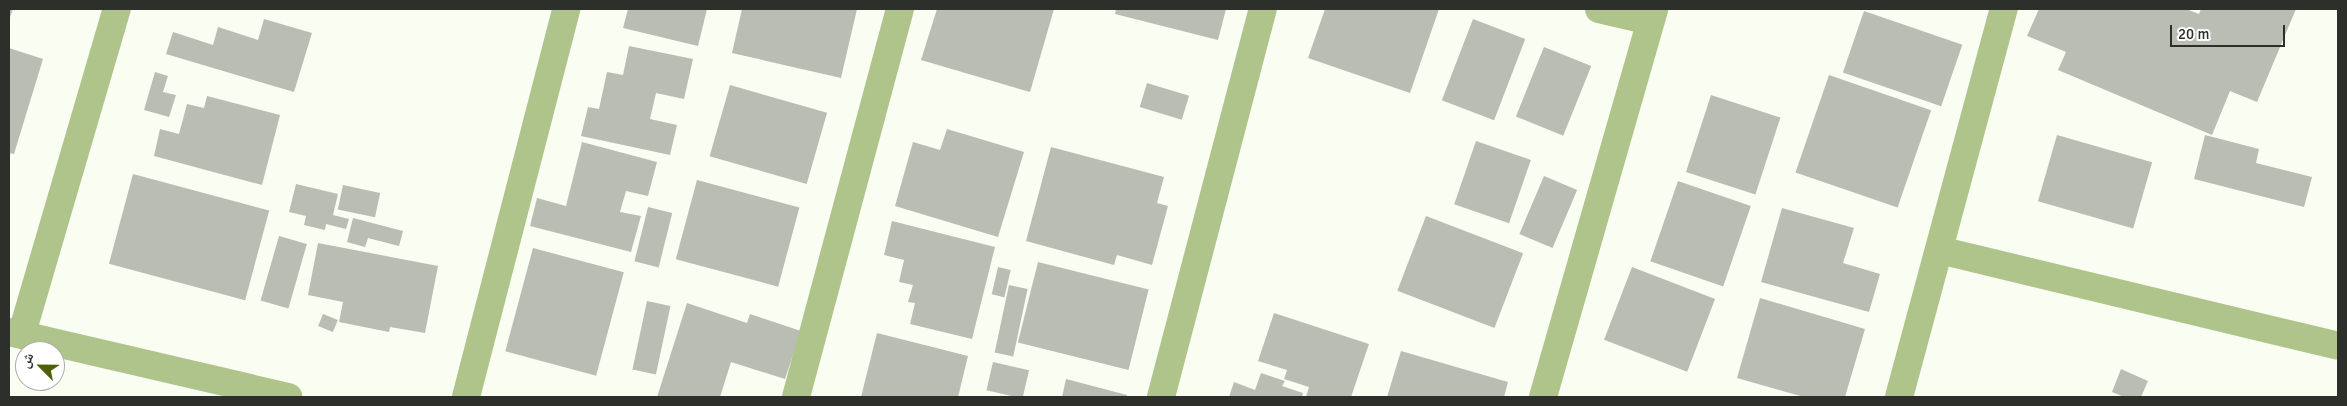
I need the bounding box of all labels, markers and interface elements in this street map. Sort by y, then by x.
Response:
scale bar [2172,15,2287,47]
text: 20 m [2178,25,2209,43]
north arrow [15,341,65,391]
text: ش [16,350,37,371]

